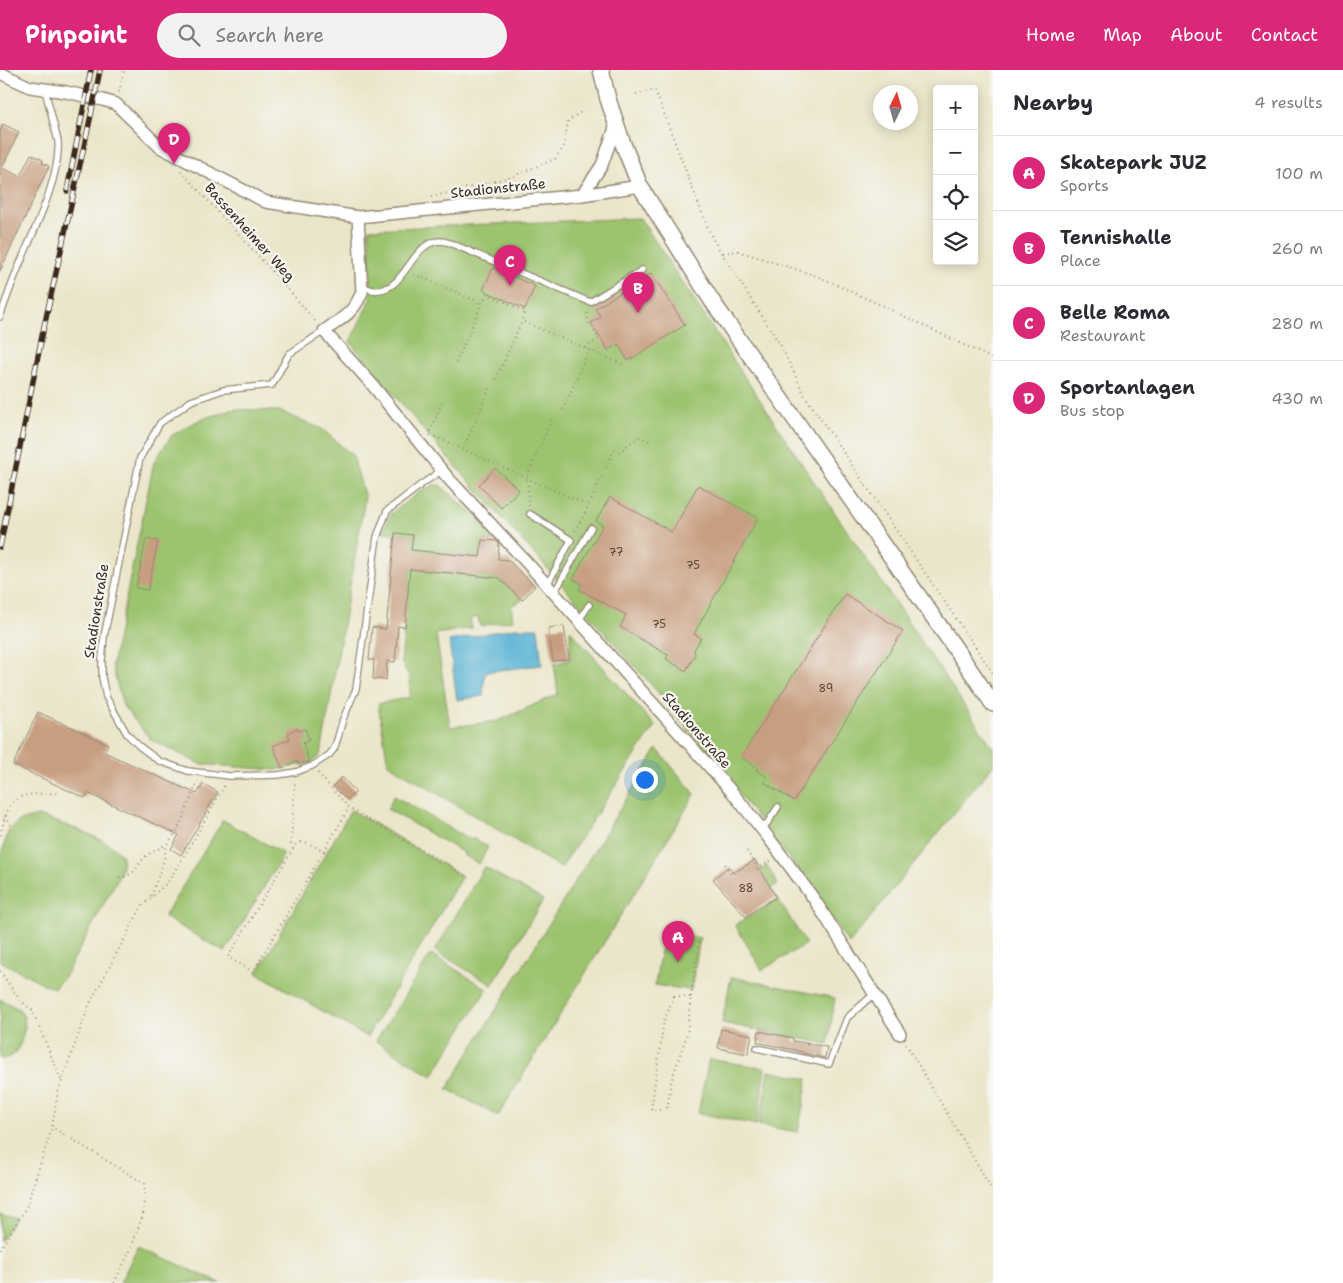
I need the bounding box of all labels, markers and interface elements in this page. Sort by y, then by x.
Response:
search box [157,13,507,58]
text: Pinpoint [25,19,127,51]
icon: search [175,21,203,49]
text: Search here [215,23,324,48]
text: Home [1026,23,1075,47]
text: Map [1103,23,1142,47]
text: About [1170,23,1223,47]
text: Contact [1251,23,1318,47]
north arrow [873,85,918,130]
map controls [933,85,978,265]
button: + [933,85,978,130]
text: Nearby [1013,89,1093,117]
text: 4 results [1254,92,1323,113]
pin: D [158,123,190,164]
button: − [933,130,978,175]
text: Skatepark JUZ [1060,150,1207,175]
text: A [1023,163,1035,184]
text: 100 m [1275,163,1323,184]
street label: Stadionstraße [450,174,547,202]
button: locate [933,175,978,220]
text: Sports [1060,175,1109,196]
street label: Bassenheimer Weg [201,179,299,285]
button: layers [933,220,978,265]
text: Tennishalle [1060,225,1172,250]
text: B [1024,238,1034,259]
text: 260 m [1271,238,1323,259]
pin: C [494,245,526,286]
text: Place [1060,250,1101,271]
pin: B [622,272,654,313]
text: Belle Roma [1060,300,1170,325]
text: C [1024,313,1034,334]
text: 280 m [1271,313,1323,334]
text: Restaurant [1060,325,1146,346]
text: Sportanlagen [1060,375,1195,400]
text: D [1023,388,1035,409]
text: 430 m [1272,388,1323,409]
text: Bus stop [1060,400,1125,421]
house number: 77 [609,545,624,560]
house number: 75 [686,558,700,573]
street label: Stadionstraße [80,562,112,660]
house number: 75 [652,617,666,632]
house number: 89 [819,681,833,696]
street label: Stadionstraße [659,688,735,772]
your location [632,767,658,793]
house number: 88 [738,881,754,896]
pin: A [662,921,694,962]

